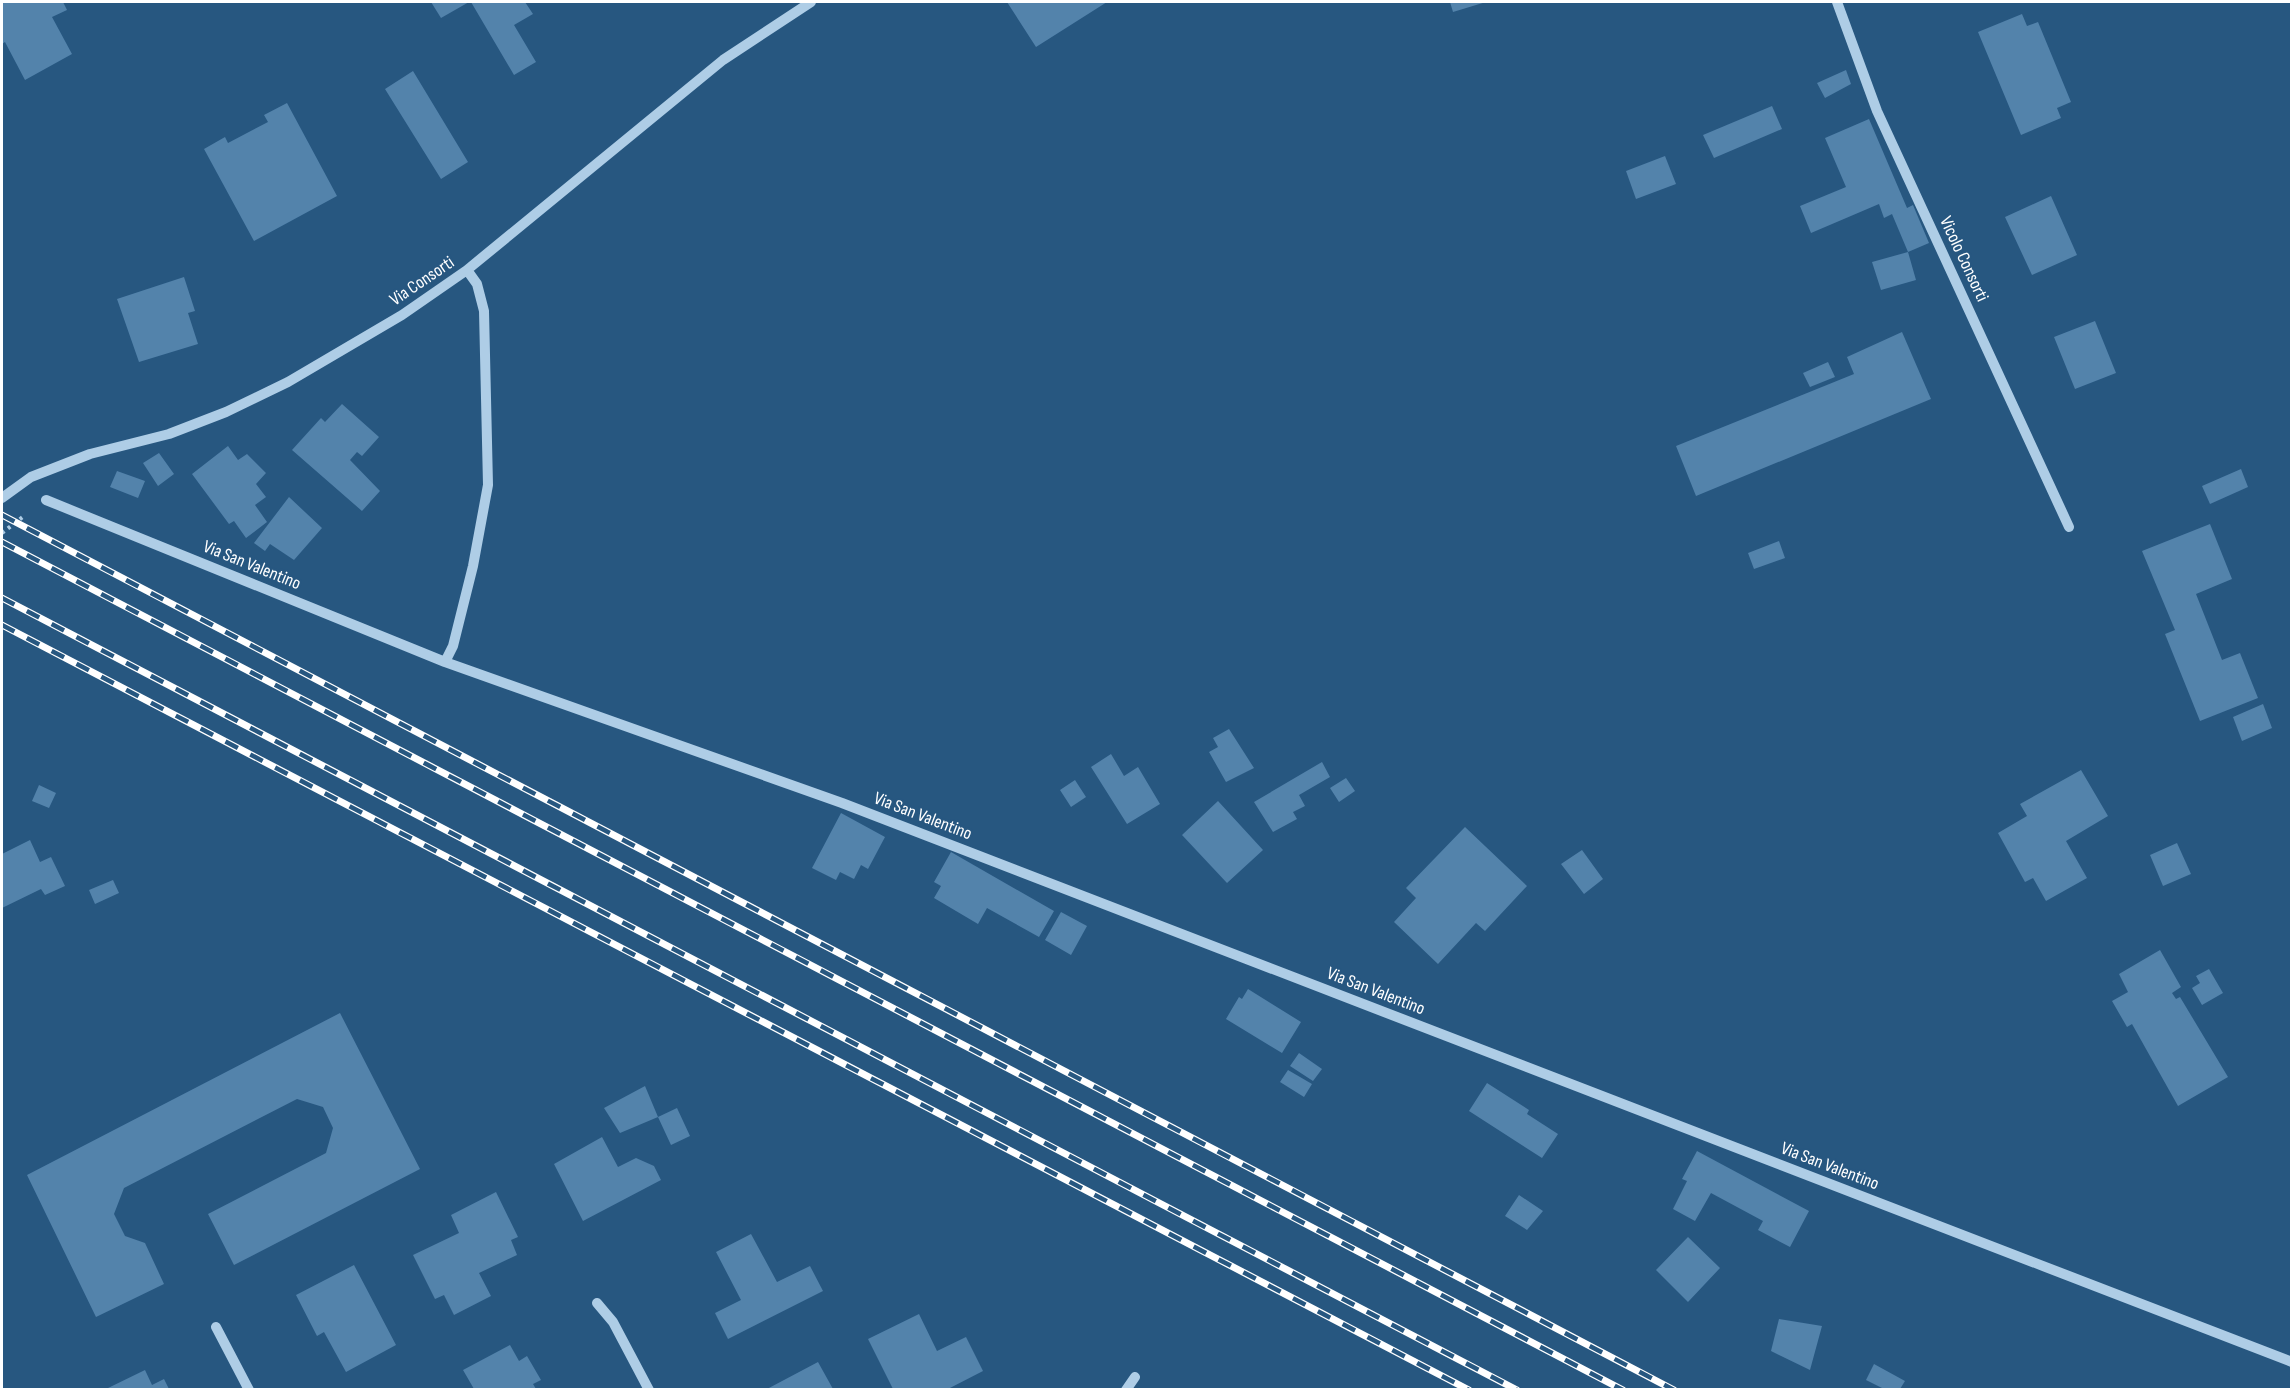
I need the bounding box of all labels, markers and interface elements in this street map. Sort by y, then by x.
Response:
street label: Vicolo Consorti [1935,213,1993,305]
street label: Via Consorti [386,252,458,310]
street label: Via San Valentino [200,536,304,594]
street label: Via San Valentino [871,788,975,844]
street label: Via San Valentino [1324,963,1428,1019]
street label: Via San Valentino [1778,1138,1882,1194]

